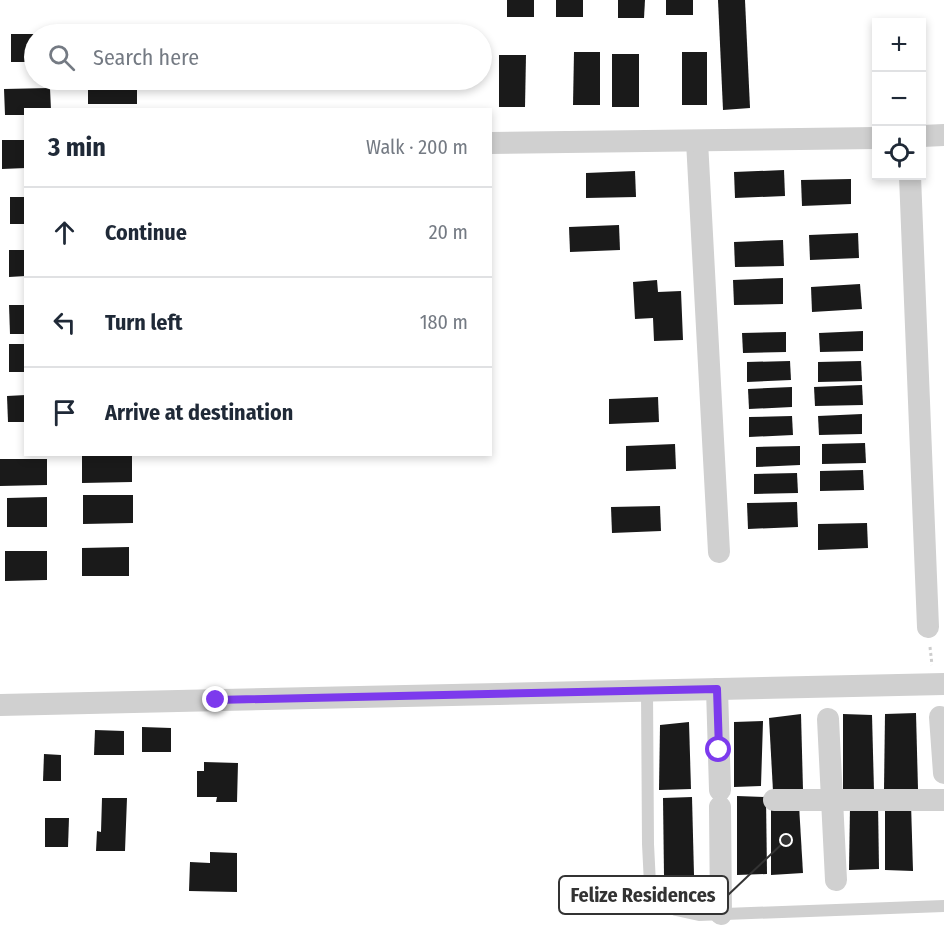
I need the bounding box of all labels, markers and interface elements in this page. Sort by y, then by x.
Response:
map controls [872,18,926,180]
button: + [872,18,926,72]
search box [24,24,492,90]
icon: search [45,41,78,74]
text: Search here [93,44,199,71]
button: − [872,72,926,126]
button: locate [872,126,926,180]
text: 3 min [48,132,106,163]
text: Walk · 200 m [366,135,468,159]
icon: ahead [48,216,81,249]
text: Continue [105,219,187,246]
text: 20 m [429,220,468,244]
icon: left [48,306,81,339]
text: Turn left [105,309,183,336]
text: 180 m [420,310,468,334]
icon: arrive [48,396,81,429]
text: Arrive at destination [105,399,293,426]
route end [202,686,228,712]
route start [705,736,731,762]
callout: Felize Residences [559,876,728,914]
text: Felize Residences [570,883,716,907]

